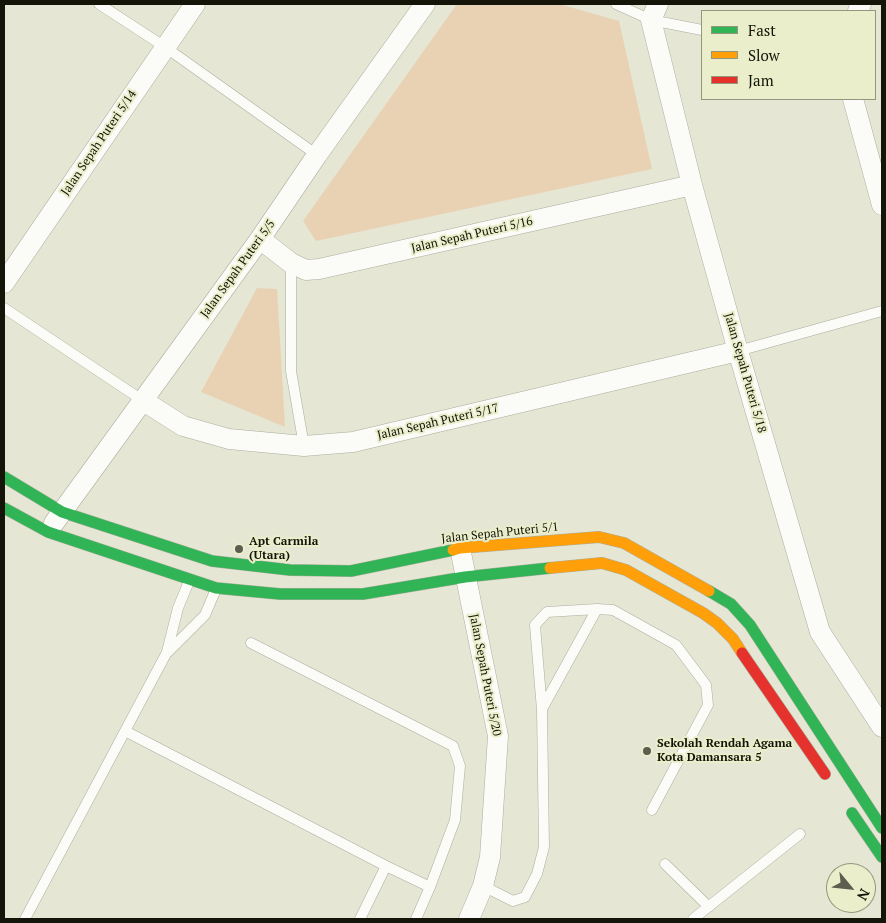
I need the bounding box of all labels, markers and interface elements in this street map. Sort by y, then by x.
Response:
legend [701,10,876,100]
text: Fast [748,20,776,40]
text: Slow [748,45,780,65]
text: Jam [748,70,774,90]
street label: Jalan Sepah Puteri 5/14 [58,88,140,198]
street label: Jalan Sepah Puteri 5/16 [410,214,534,256]
street label: Jalan Sepah Puteri 5/5 [198,217,278,321]
street label: Jalan Sepah Puteri 5/18 [721,311,769,435]
street label: Jalan Sepah Puteri 5/17 [376,401,500,443]
street label: Jalan Sepah Puteri 5/1 [441,520,559,546]
place label: Apt Carmila (Utara) [249,535,318,563]
marker: Apt Carmila (Utara) [233,543,245,555]
street label: Jalan Sepah Puteri 5/20 [466,613,504,737]
place label: Sekolah Rendah Agama Kota Damansara 5 [657,737,792,765]
marker: Sekolah Rendah Agama Kota Damansara 5 [641,745,653,757]
north arrow [826,863,876,913]
text: N [853,886,875,904]

